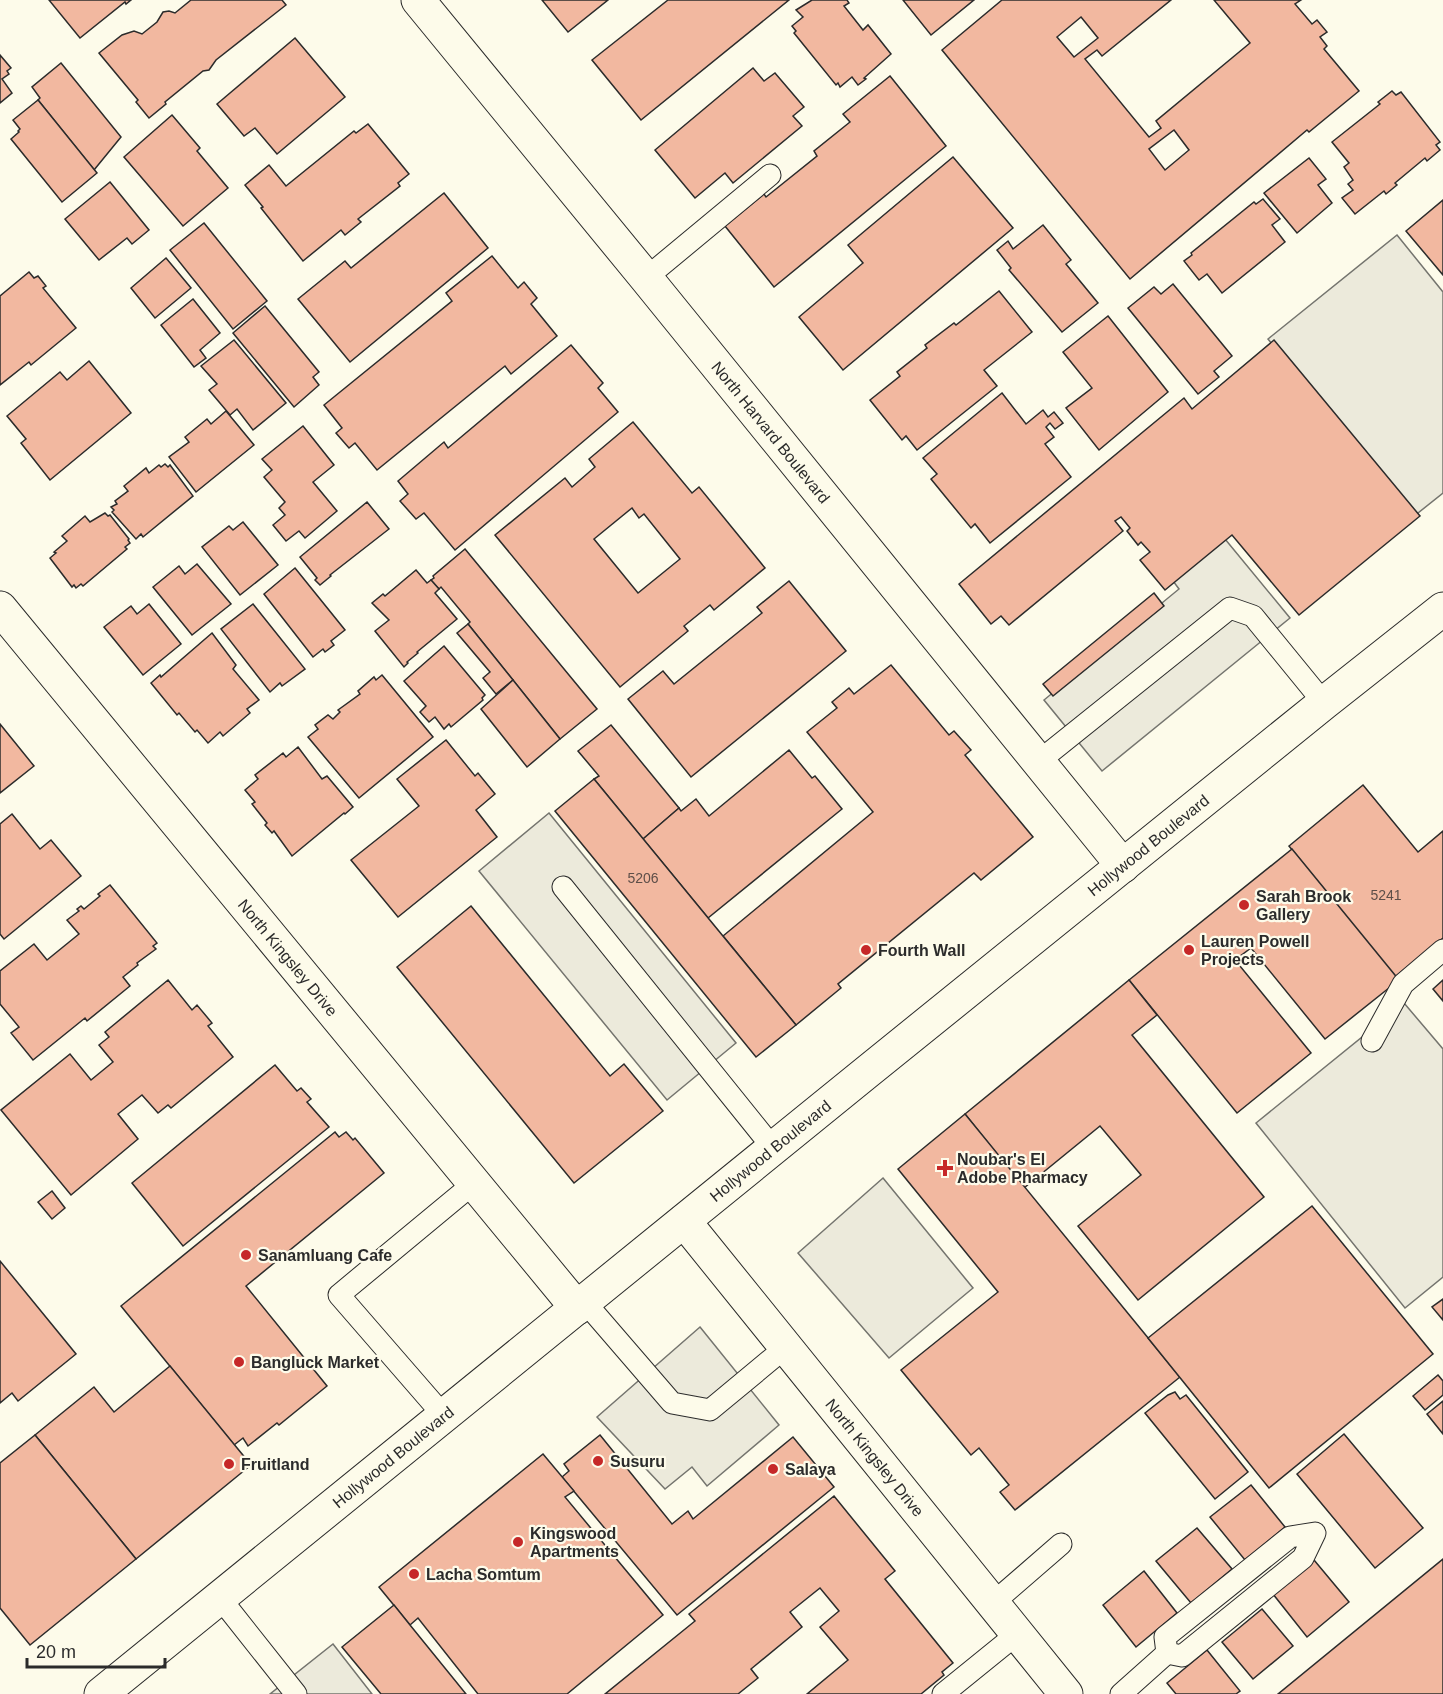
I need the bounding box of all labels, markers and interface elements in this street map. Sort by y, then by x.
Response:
street label: North Harvard Boulevard [708,358,833,507]
street label: Hollywood Boulevard [1085,792,1212,899]
house number: 5206 [627,870,659,886]
house number: 5241 [1370,887,1402,903]
place label: Sarah Brook Gallery [1256,888,1351,923]
street label: North Kingsley Drive [235,896,341,1020]
marker: Sarah Brook Gallery [1237,898,1251,912]
place label: Lauren Powell Projects [1201,933,1309,968]
place label: Fourth Wall [878,942,965,959]
marker: Fourth Wall [859,943,873,957]
marker: Lauren Powell Projects [1182,943,1196,957]
street label: Hollywood Boulevard [707,1097,834,1205]
place label: Noubar's El Adobe Pharmacy [957,1151,1088,1186]
marker: Noubar's El Adobe Pharmacy [938,1161,952,1175]
place label: Sanamluang Cafe [258,1247,392,1264]
marker: Sanamluang Cafe [239,1248,253,1262]
place label: Bangluck Market [251,1354,380,1371]
marker: Bangluck Market [232,1355,246,1369]
street label: North Kingsley Drive [822,1396,927,1520]
street label: Hollywood Boulevard [329,1403,457,1511]
place label: Susuru [610,1453,665,1470]
marker: Susuru [591,1454,605,1468]
place label: Fruitland [241,1456,309,1473]
marker: Fruitland [222,1457,236,1471]
place label: Salaya [785,1461,836,1478]
marker: Salaya [766,1462,780,1476]
place label: Kingswood Apartments [530,1525,619,1560]
marker: Kingswood Apartments [511,1535,525,1549]
place label: Lacha Somtum [426,1566,541,1583]
marker: Lacha Somtum [407,1567,421,1581]
scale bar [27,1631,165,1669]
text: 20 m [36,1642,76,1662]

